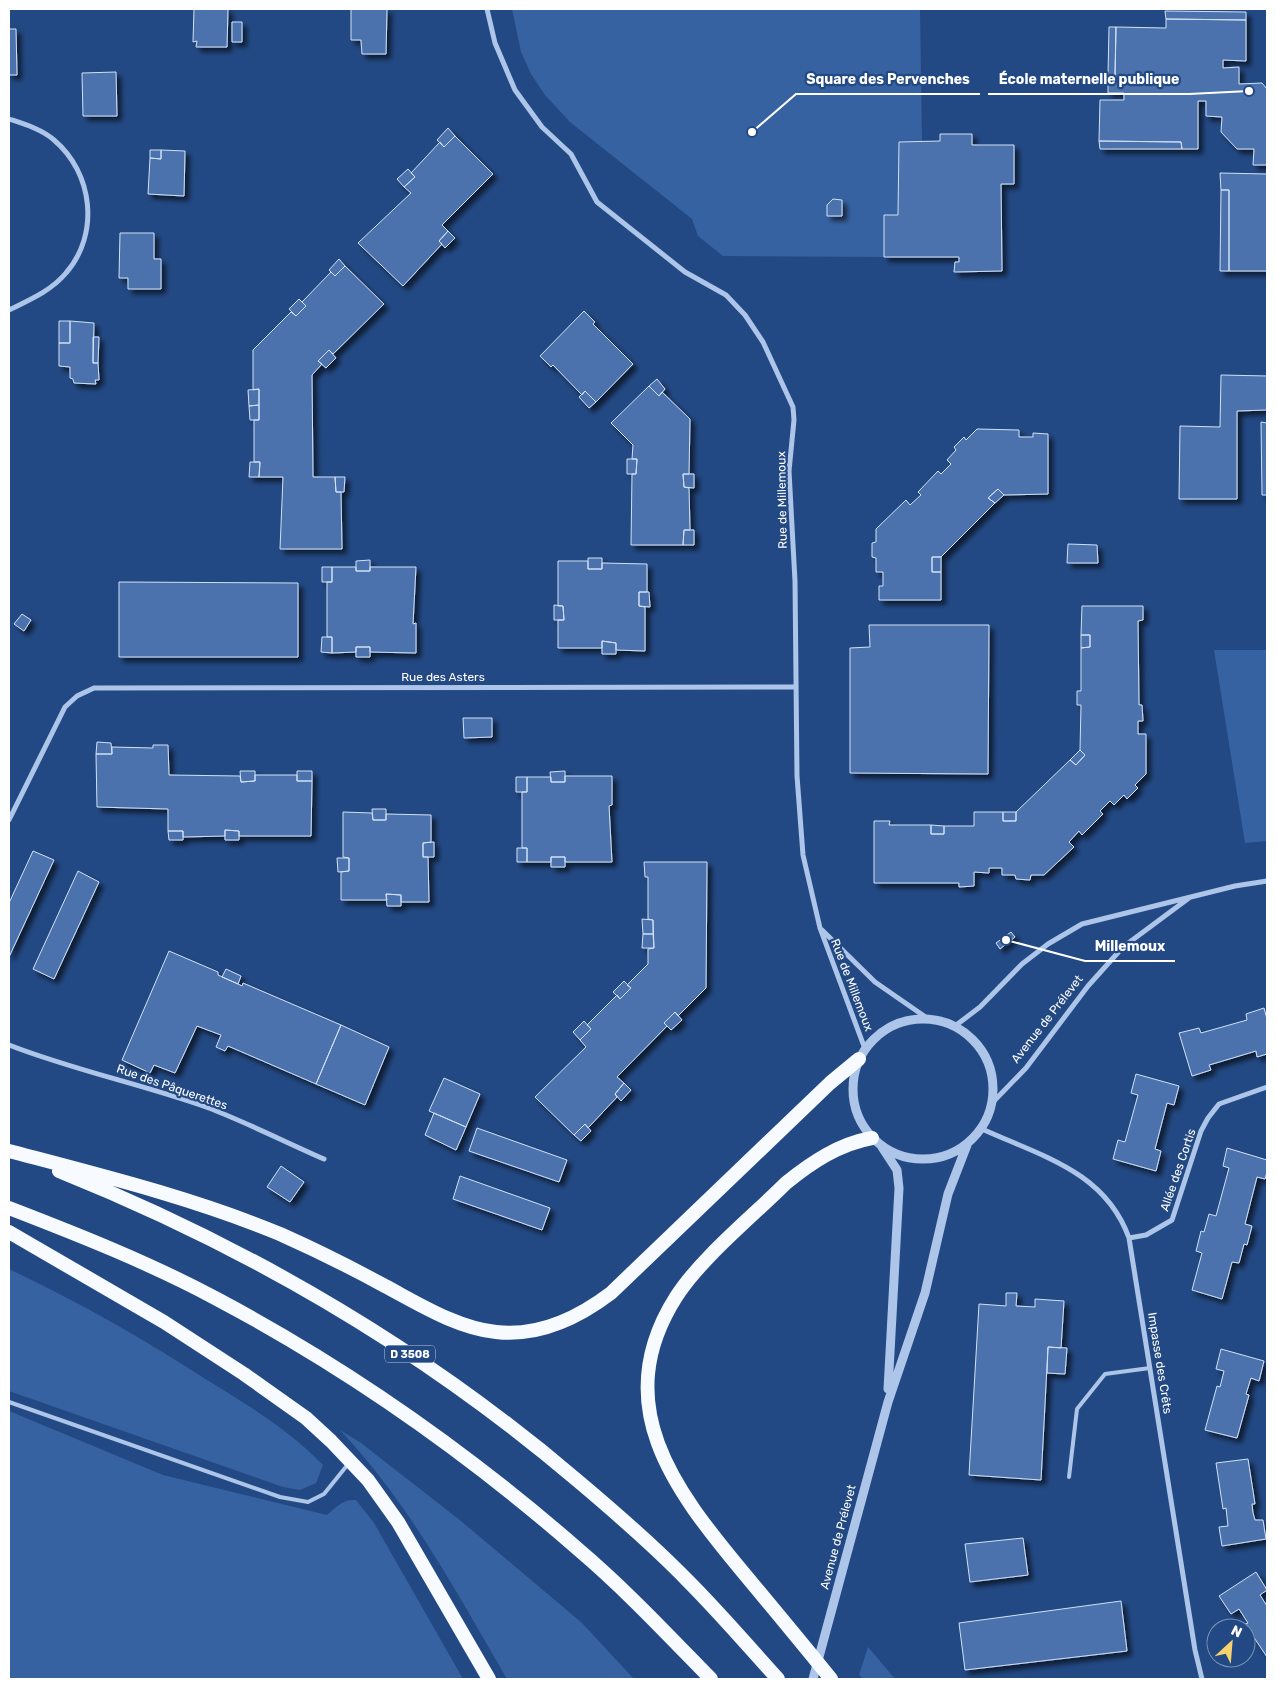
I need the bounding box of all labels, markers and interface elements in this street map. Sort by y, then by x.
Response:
callout: Square des Pervenches [796,65,980,94]
callout: École maternelle publique [988,65,1189,94]
text: École maternelle publique [999,70,1179,88]
text: Square des Pervenches [806,71,970,88]
street label: Rue de Millemoux [774,450,790,549]
street label: Rue des Asters [401,670,485,684]
callout: Millemoux [1085,932,1175,961]
street label: Rue de Millemoux [828,937,876,1034]
text: Millemoux [1095,938,1166,955]
street label: Avenue de Prélevet [1008,972,1086,1066]
street label: Rue des Pâquerettes [115,1061,229,1113]
street label: Allée des Cortis [1157,1127,1199,1213]
street label: Impasse des Crêts [1145,1311,1175,1415]
road number: D 3508 [385,1346,435,1362]
street label: Avenue de Prélevet [817,1483,859,1591]
north arrow [1206,1618,1256,1668]
text: N [1228,1622,1245,1642]

